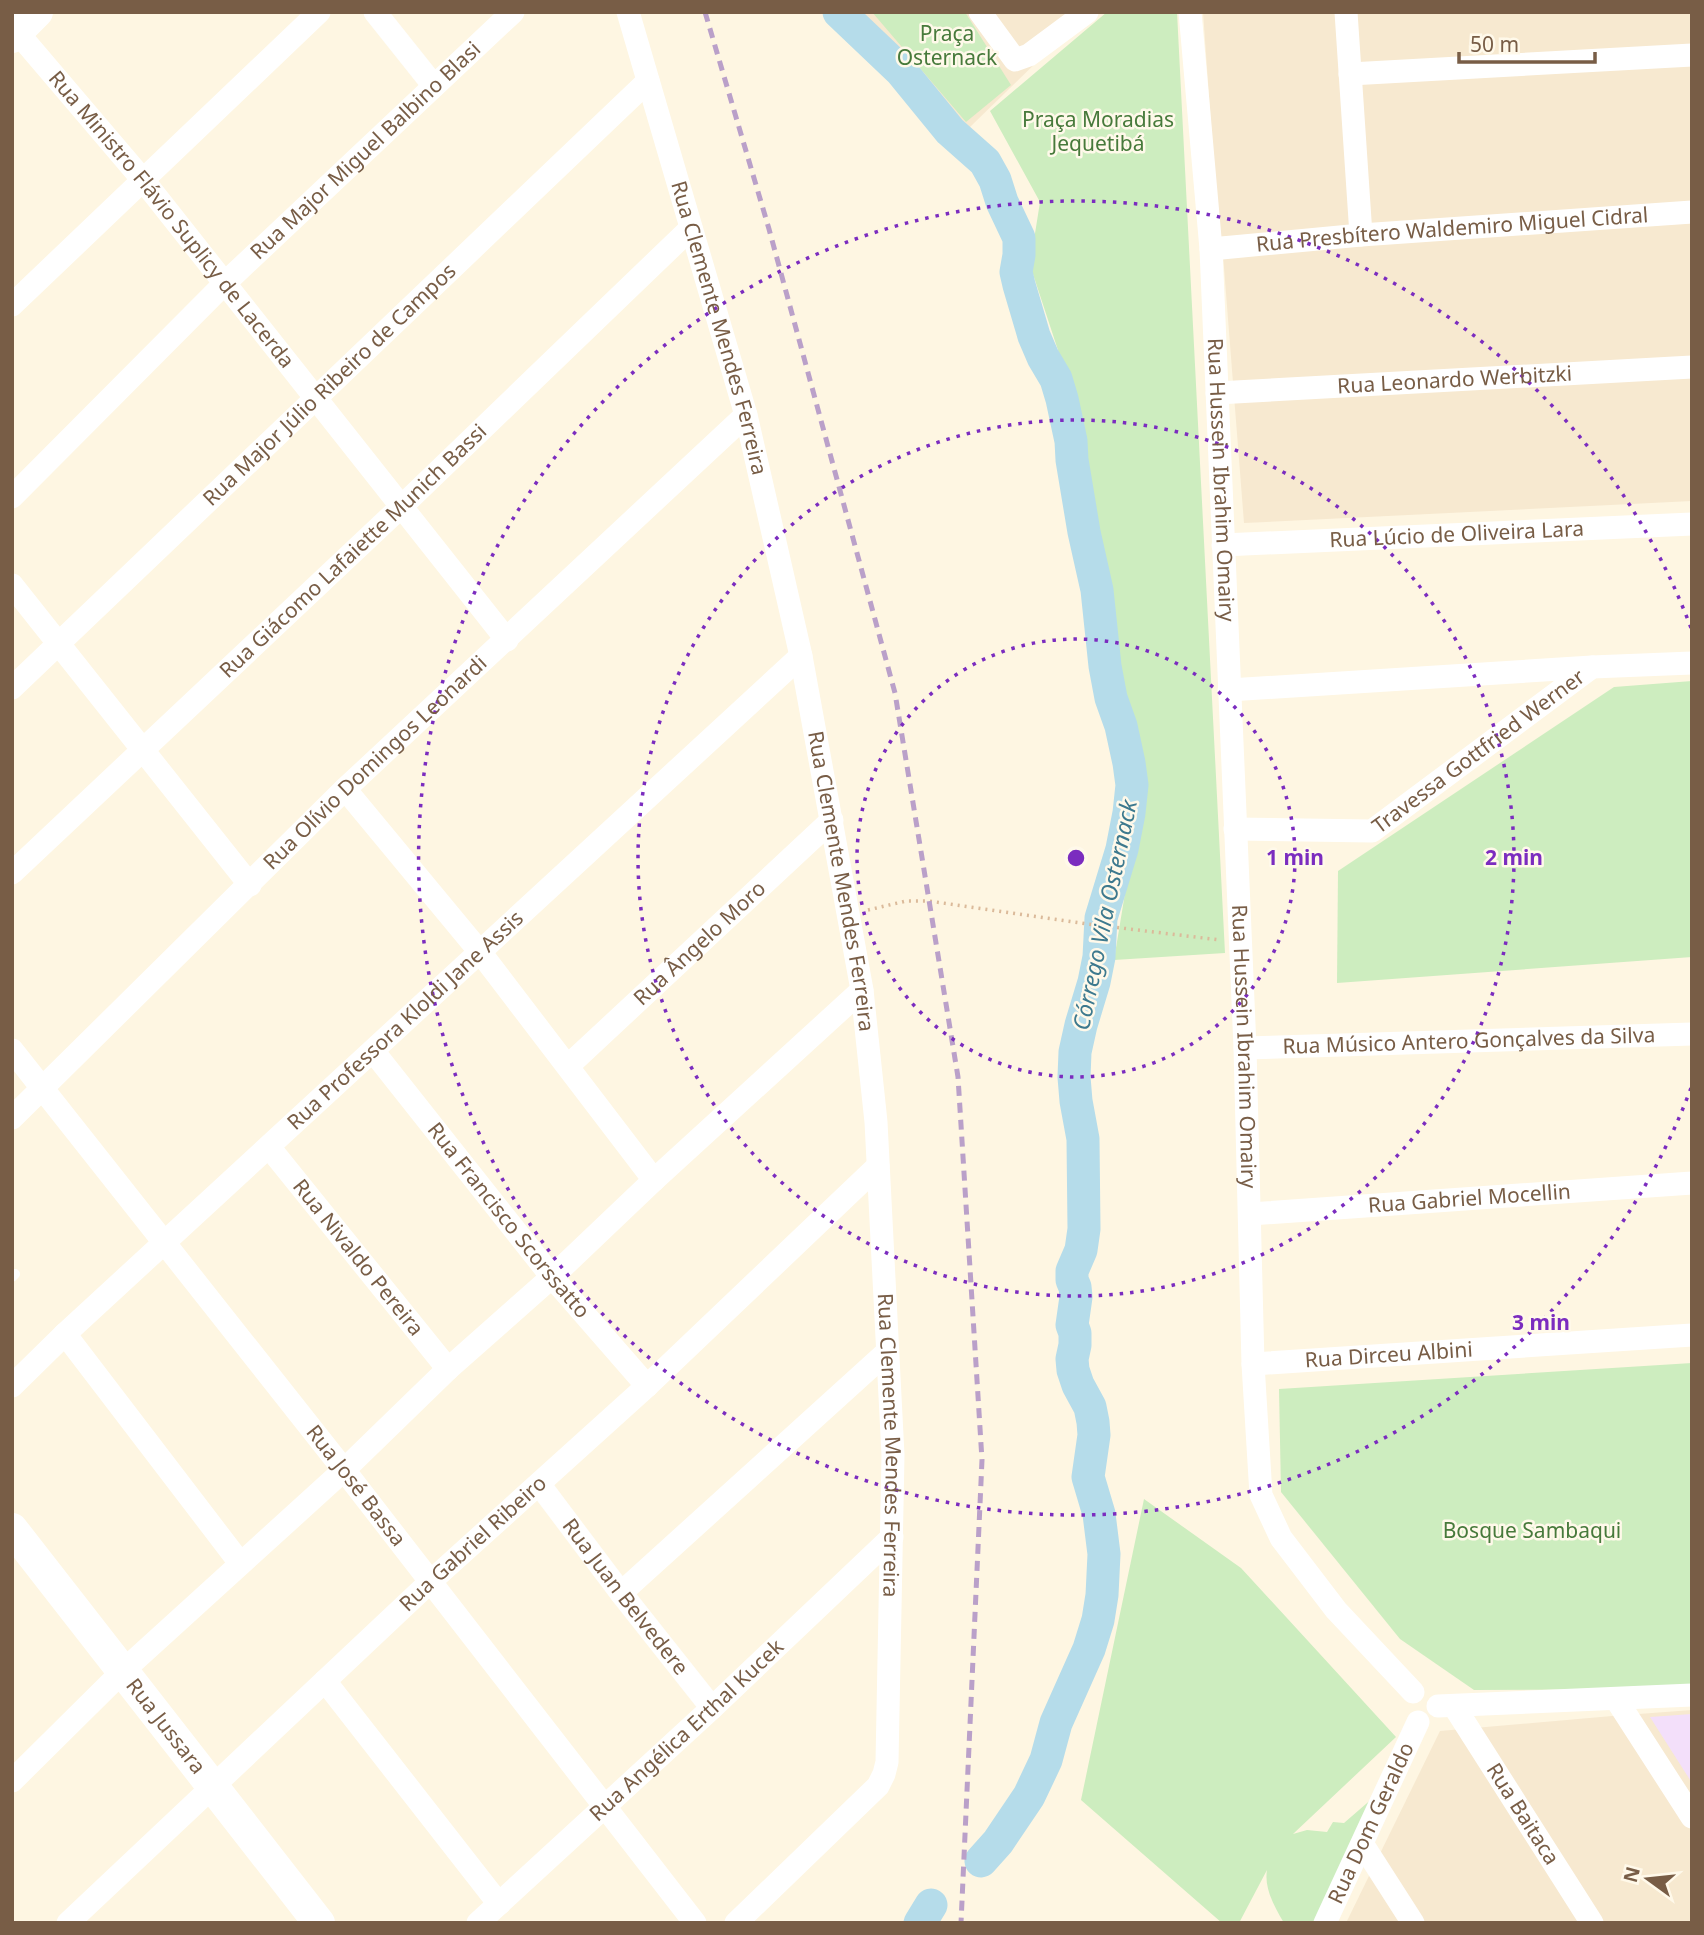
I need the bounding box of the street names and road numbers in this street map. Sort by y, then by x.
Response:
street label: Rua Major Miguel Balbino Blasi [244,35,486,265]
street label: Rua Ministro Flávio Suplicy de Lacerda [43,64,301,373]
street label: Rua Clemente Mendes Ferreira [665,177,774,478]
street label: Rua Presbítero Waldemiro Miguel Cidral [1255,200,1649,258]
street label: Rua Major Júlio Ribeiro de Campos [196,257,462,512]
street label: Rua Hussein Ibrahim Omairy [1202,337,1242,623]
street label: Rua Leonardo Werbitzki [1336,359,1573,399]
street label: Rua Giácomo Lafaiette Munich Bassi [213,417,492,684]
street label: Rua Lúcio de Oliveira Lara [1329,514,1585,553]
street label: Rua Olívio Domingos Leonardi [256,649,492,875]
street label: Travessa Gottfried Werner [1366,662,1590,839]
street label: Rua Clemente Mendes Ferreira [802,729,881,1033]
street label: Rua Ângelo Moro [627,874,771,1011]
street label: Rua Professora Kloldi Jane Assis [281,904,529,1136]
street label: Rua Hussein Ibrahim Omairy [1226,904,1264,1189]
street label: Rua Músico Antero Gonçalves da Silva [1282,1020,1656,1060]
street label: Rua Francisco Scorssatto [422,1116,597,1324]
street label: Rua Nivaldo Pereira [287,1173,431,1341]
street label: Rua Gabriel Mocellin [1367,1177,1572,1219]
street label: Rua Clemente Mendes Ferreira [872,1292,908,1598]
street label: Rua Dirceu Albini [1304,1335,1474,1374]
street label: Rua José Bassa [301,1419,413,1551]
street label: Rua Gabriel Ribeiro [393,1469,552,1617]
street label: Rua Juan Belvedere [557,1512,695,1680]
street label: Rua Angélica Erthal Kucek [583,1632,790,1827]
street label: Rua Jussara [120,1672,213,1779]
street label: Rua Dom Geraldo [1321,1738,1420,1908]
street label: Rua Baitaca [1481,1757,1566,1870]

